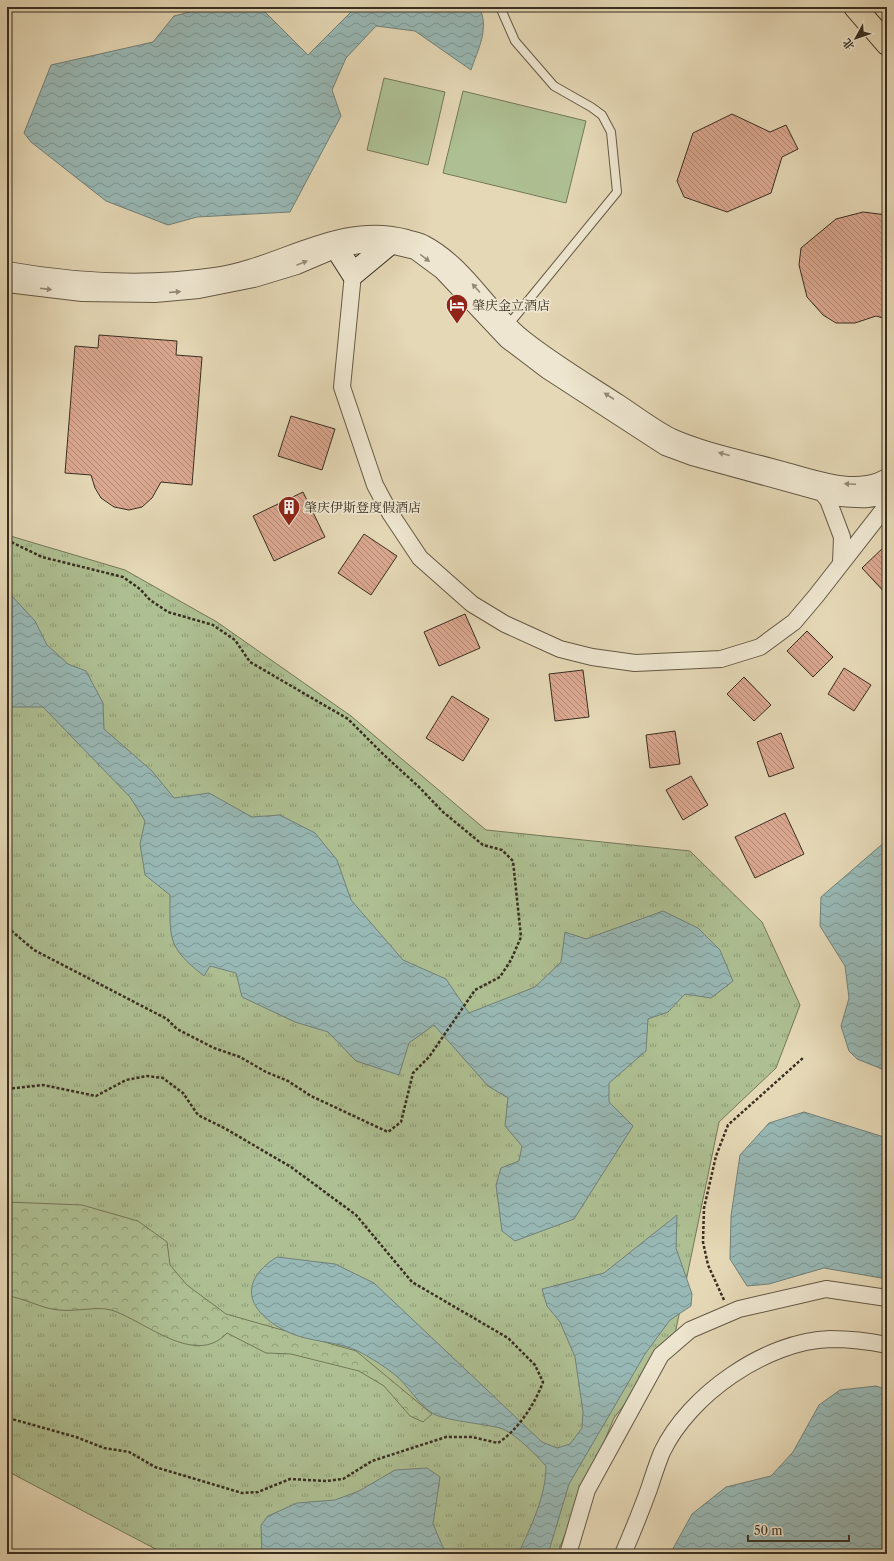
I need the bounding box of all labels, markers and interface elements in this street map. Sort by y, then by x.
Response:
north arrow [836,18,876,58]
text: 北 [839,36,857,53]
one-way arrow [420,254,430,262]
one-way arrow [296,260,308,266]
one-way arrow [472,283,481,293]
one-way arrow [40,286,52,292]
one-way arrow [169,289,181,295]
hotel icon: 肇庆金立酒店 [444,292,470,325]
place label: 肇庆金立酒店 [472,297,550,313]
one-way arrow [604,392,614,400]
one-way arrow [718,451,730,457]
one-way arrow [844,481,856,488]
building icon: 肇庆伊斯登度假酒店 [276,494,302,527]
place label: 肇庆伊斯登度假酒店 [304,499,421,515]
scale bar [748,1517,849,1543]
text: 50 m [754,1523,783,1538]

